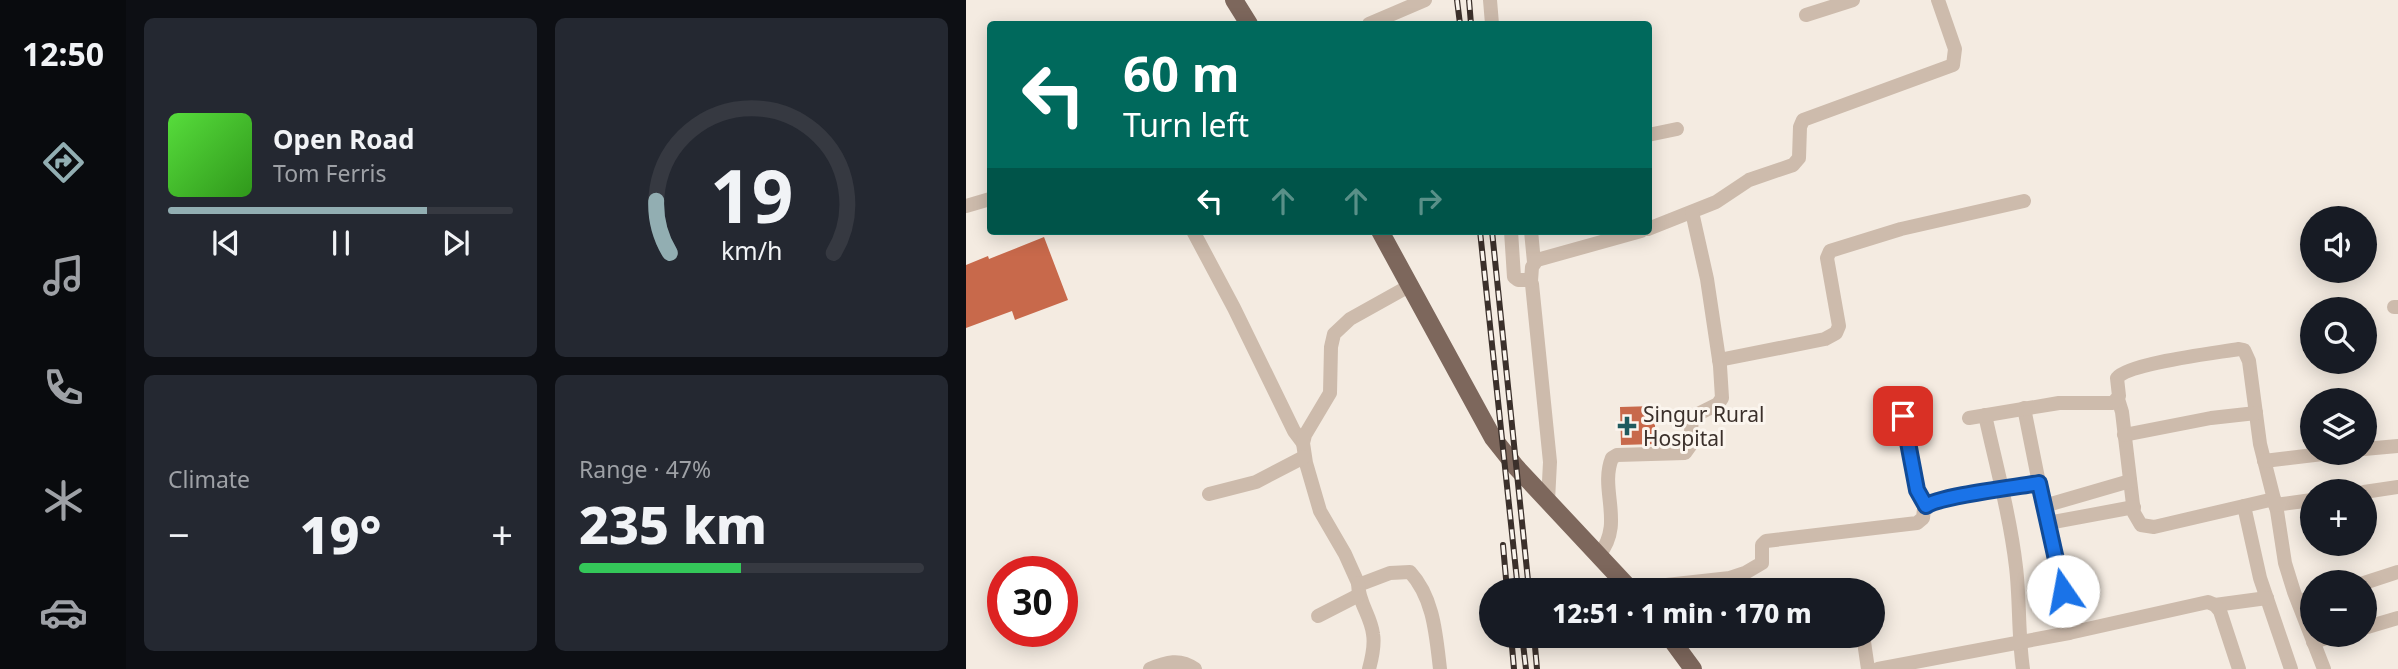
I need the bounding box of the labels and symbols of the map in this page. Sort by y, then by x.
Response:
pin [1873,386,1933,446]
place label: Singur Rural Hospital [1643,400,1764,452]
marker: Singur Rural Hospital [1617,416,1637,436]
position arrow [2026,554,2100,628]
speed limit sign: 30 [987,556,1078,647]

